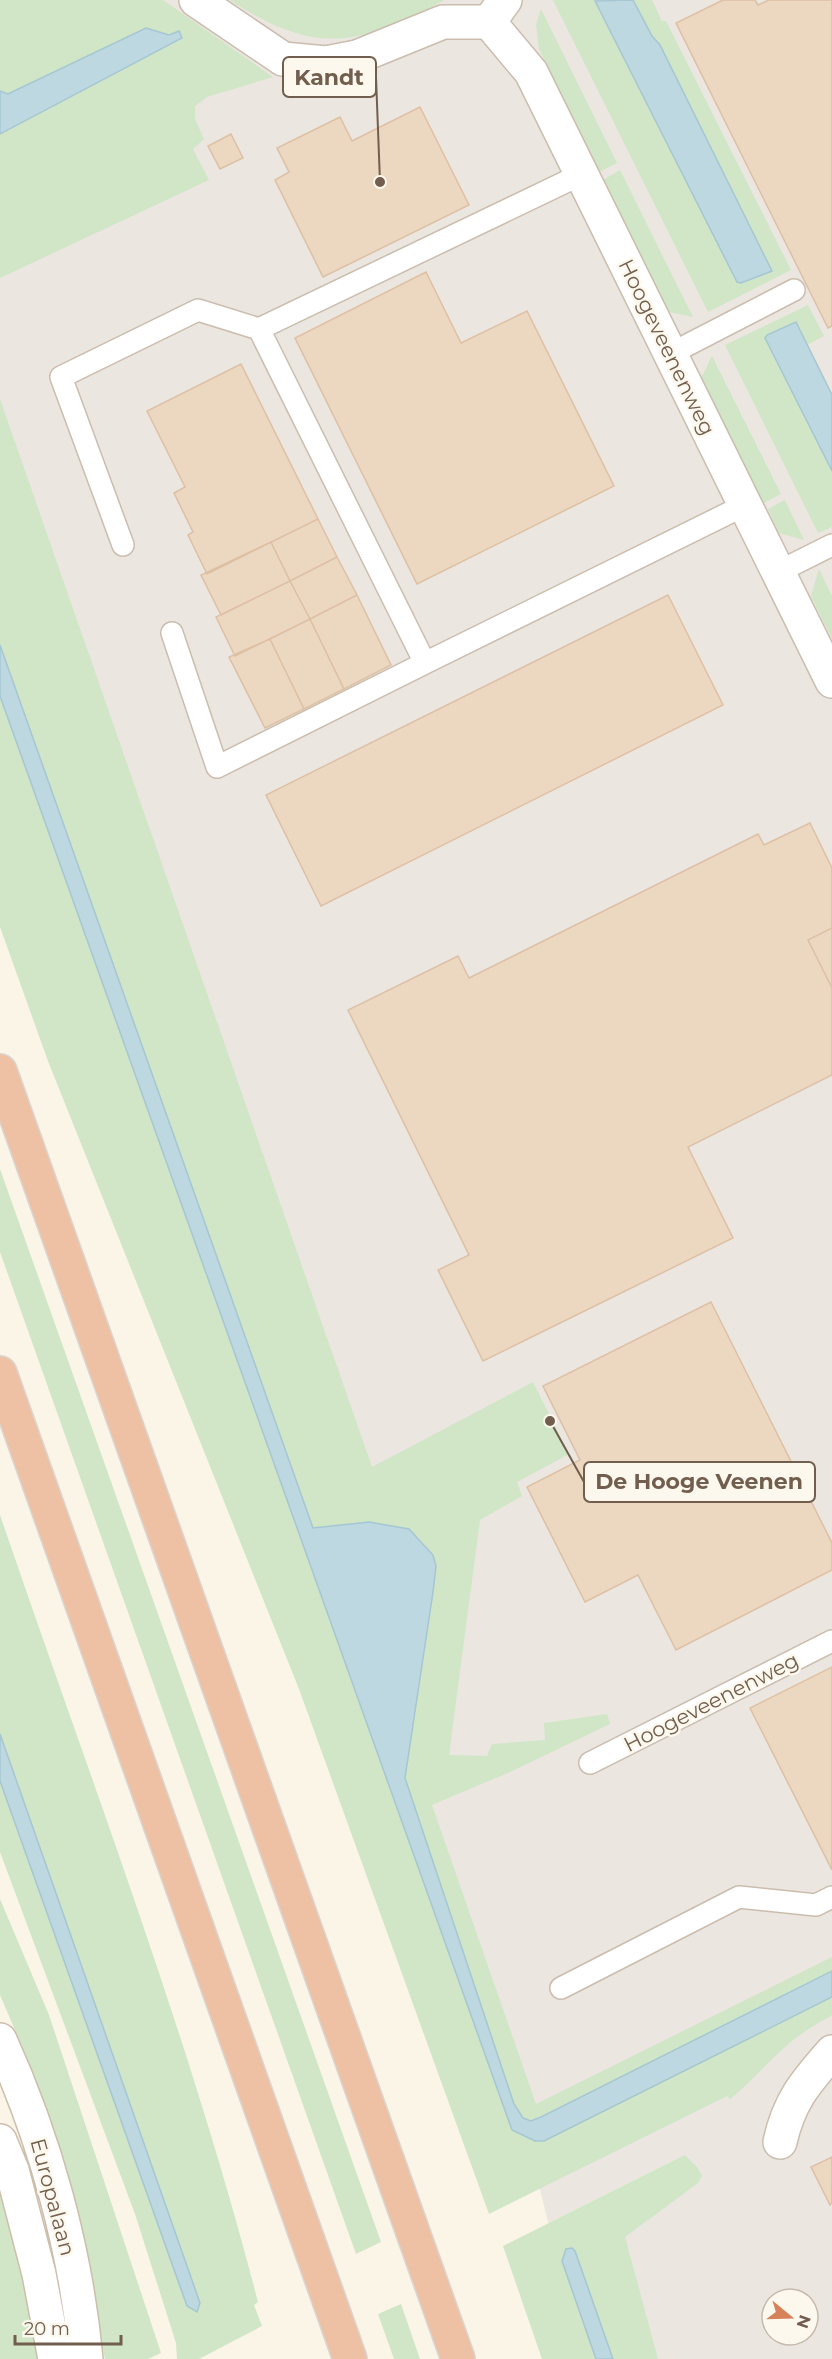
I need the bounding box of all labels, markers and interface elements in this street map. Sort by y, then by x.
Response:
callout: Kandt [283,57,376,97]
text: Kandt [294,64,364,91]
street label: Hoogeveenenweg [614,255,720,439]
callout: De Hooge Veenen [584,1462,815,1502]
text: De Hooge Veenen [595,1468,803,1495]
street label: Hoogeveenenweg [619,1647,803,1757]
street label: Europalaan [25,2136,81,2258]
north arrow [760,2287,820,2347]
scale bar [15,2308,122,2346]
text: N [793,2313,815,2331]
text: 20 m [24,2318,70,2340]

